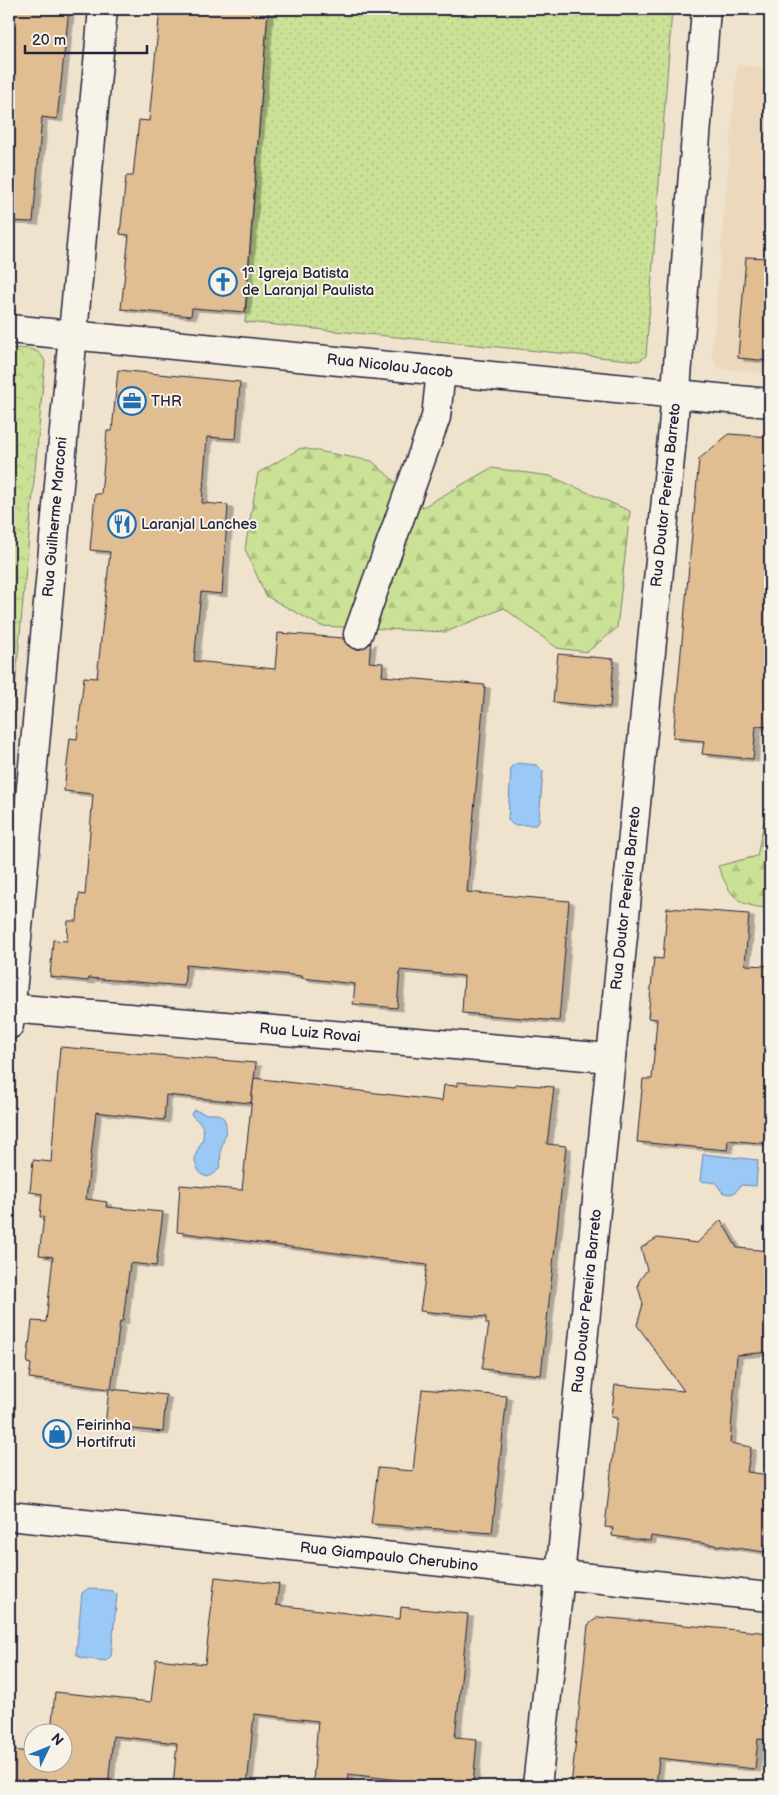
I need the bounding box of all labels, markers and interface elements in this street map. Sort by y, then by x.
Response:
scale bar [25,22,148,54]
text: 20 m [32,31,66,50]
place label: 1ª Igreja Batista de Laranjal Paulista [242,264,374,300]
church icon: 1ª Igreja Batista de Laranjal Paulista [208,267,238,297]
street label: Rua Nicolau Jacob [326,350,455,382]
office icon: THR [117,386,147,416]
place label: THR [151,392,182,411]
street label: Rua Doutor Pereira Barreto [647,402,685,588]
street label: Rua Guilherme Marconi [39,436,71,598]
restaurant icon: Laranjal Lanches [107,509,137,539]
place label: Laranjal Lanches [141,515,257,534]
street label: Rua Doutor Pereira Barreto [607,805,645,991]
street label: Rua Luiz Rovai [259,1019,361,1047]
street label: Rua Doutor Pereira Barreto [568,1208,606,1394]
place label: Feirinha Hortifruti [76,1416,136,1452]
shop icon: Feirinha Hortifruti [42,1419,72,1449]
street label: Rua Giampaulo Cherubino [299,1538,479,1576]
north arrow [22,1722,72,1772]
text: N [47,1730,67,1749]

